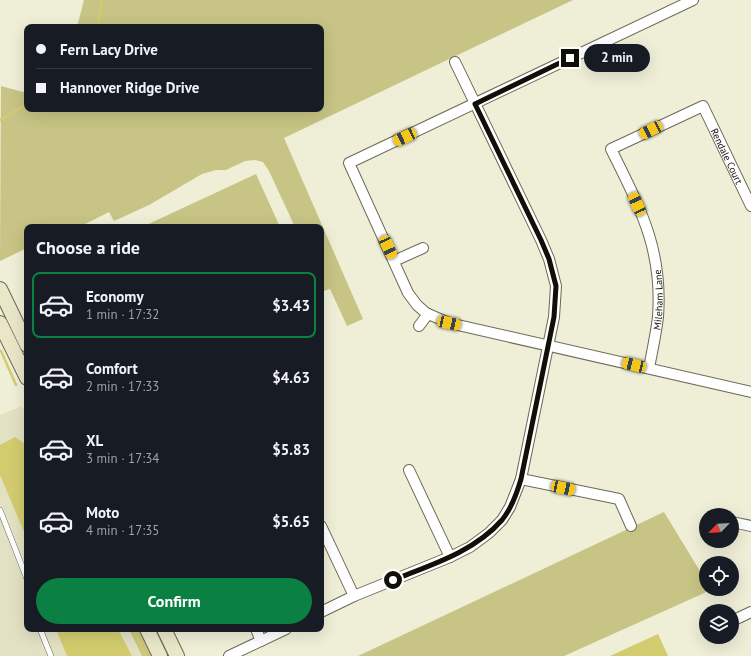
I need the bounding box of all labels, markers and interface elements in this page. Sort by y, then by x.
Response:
text: Fern Lacy Drive [60,40,158,59]
callout: 2 min [584,44,650,72]
route end [561,49,579,67]
text: 2 min [601,49,633,66]
text: Hannover Ridge Drive [60,78,199,97]
car [638,119,664,141]
car [392,126,418,148]
street label: Rendale Court [708,126,746,187]
car [626,191,648,217]
car [377,234,399,260]
text: Choose a ride [36,236,140,259]
street label: Mileham Lane [650,269,666,331]
icon: car [38,287,74,323]
text: Economy [86,287,144,306]
text: $3.43 [272,296,310,315]
text: 1 min · 17:32 [86,306,159,323]
car [436,315,462,331]
car [621,356,647,374]
icon: car [38,359,74,395]
text: Comfort [86,359,138,378]
text: $4.63 [272,368,310,387]
text: 2 min · 17:33 [86,378,159,395]
icon: car [38,431,74,467]
text: XL [86,431,103,450]
text: $5.83 [272,440,310,459]
text: 3 min · 17:34 [86,450,159,467]
car [550,480,576,496]
icon: car [38,503,74,539]
text: Moto [86,503,119,522]
north arrow [699,508,739,548]
map controls [699,508,739,644]
text: $5.65 [272,512,310,531]
text: 4 min · 17:35 [86,522,159,539]
button: locate [699,556,739,596]
route start [384,571,402,589]
button: Confirm [36,578,312,624]
button: layers [699,604,739,644]

